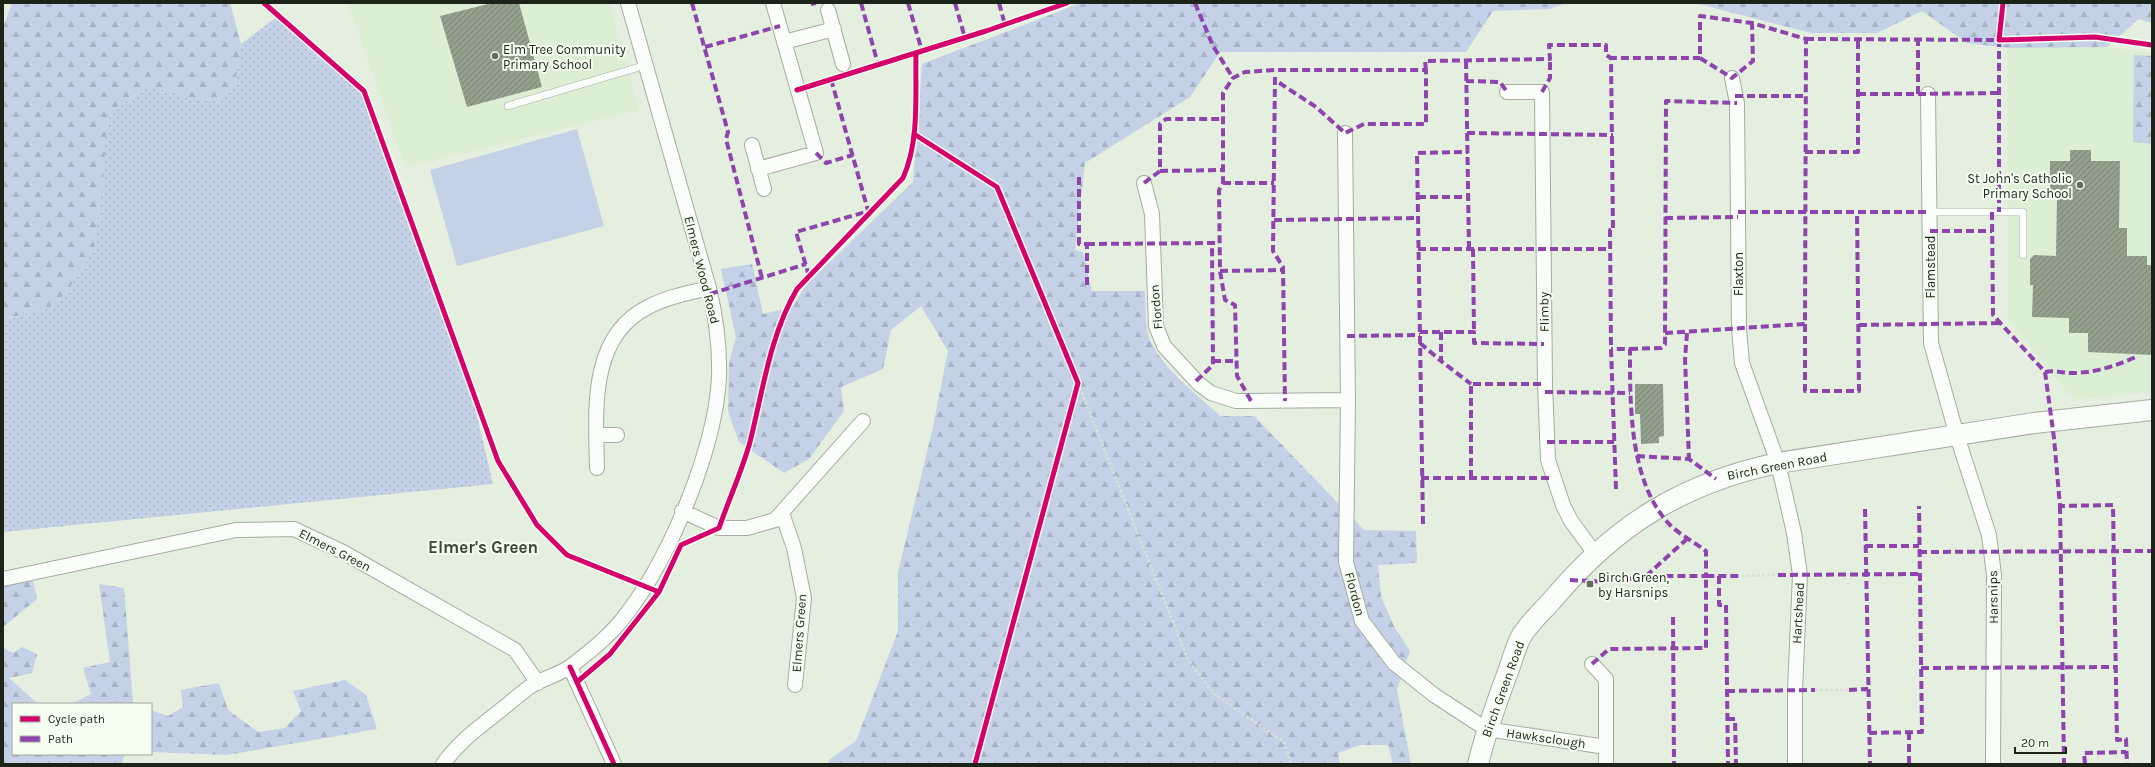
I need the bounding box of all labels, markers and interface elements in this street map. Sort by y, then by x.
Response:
place label: Elm Tree Community Primary School [503,42,626,72]
marker: Elm Tree Community Primary School [490,51,500,61]
place label: St John's Catholic Primary School [1967,171,2072,201]
marker: St John's Catholic Primary School [2075,180,2085,190]
street label: Elmers Wood Road [681,215,723,325]
street label: Flamstead [1923,235,1938,299]
street label: Flaxton [1731,252,1746,296]
street label: Flordon [1147,284,1165,330]
street label: Flimby [1536,292,1552,332]
street label: Birch Green Road [1726,449,1828,483]
street label: Elmers Green [297,525,373,575]
district label: Elmer's Green [428,537,538,557]
street label: Flordon [1342,570,1368,618]
place label: Birch Green, by Harsnips [1598,570,1670,600]
street label: Harsnips [1985,570,2001,624]
marker: Birch Green, by Harsnips [1585,579,1595,589]
street label: Hartshead [1789,582,1807,644]
street label: Elmers Green [789,593,809,673]
street label: Birch Green Road [1479,639,1527,739]
legend [12,703,152,755]
text: Cycle path [48,712,105,726]
street label: Hawksclough [1505,725,1587,751]
scale bar [2015,729,2066,755]
text: Path [48,732,73,746]
text: 20 m [2021,736,2049,750]

